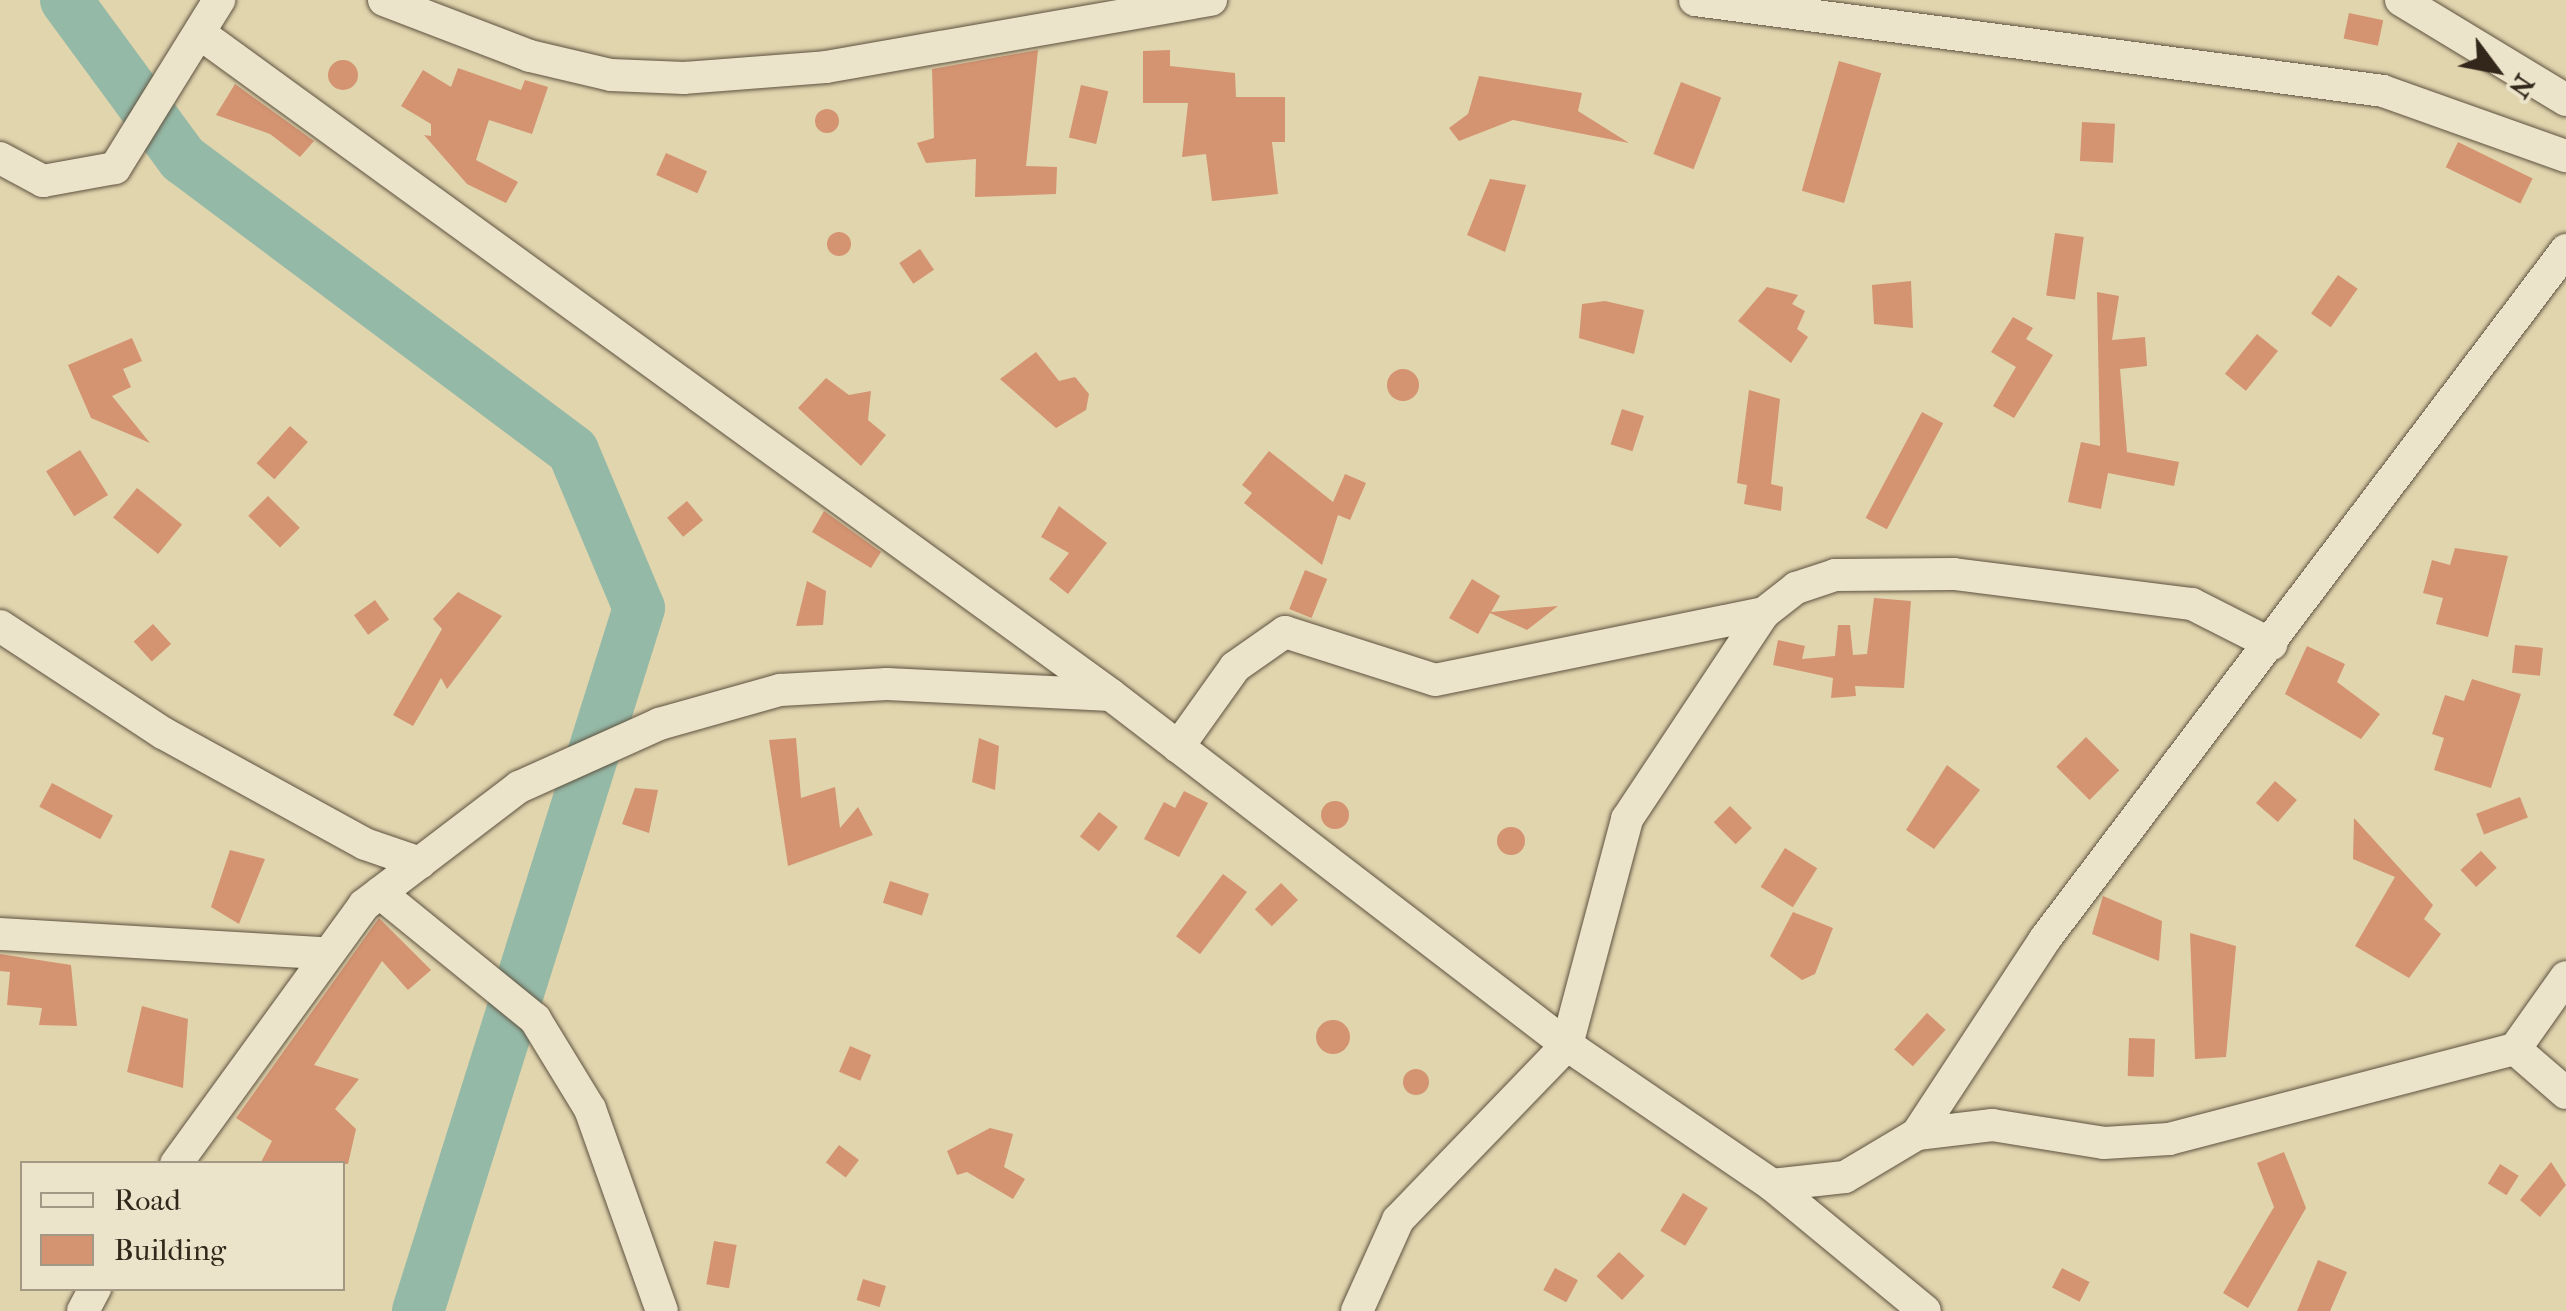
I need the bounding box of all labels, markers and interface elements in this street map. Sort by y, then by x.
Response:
north arrow [2446,20,2546,120]
text: N [2502,68,2541,104]
legend [20,1161,345,1291]
text: Road [114,1183,181,1218]
text: Building [114,1233,226,1268]

